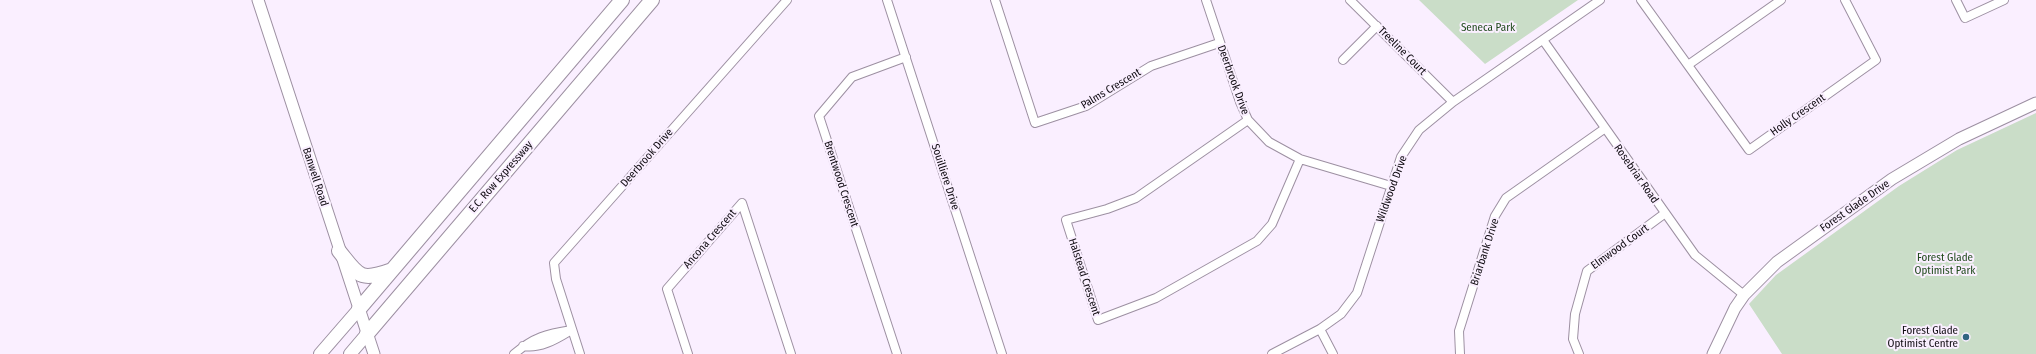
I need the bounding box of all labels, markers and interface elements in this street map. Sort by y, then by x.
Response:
park label: Seneca Park [1461,21,1515,35]
street label: Treeline Court [1375,24,1429,78]
street label: Deerbrook Drive [1214,43,1252,117]
street label: Palms Crescent [1079,66,1143,112]
street label: Holly Crescent [1768,91,1828,139]
street label: Deerbrook Drive [618,126,676,190]
street label: E.C. Row Expressway [466,139,536,215]
street label: Brentwood Crescent [821,139,861,229]
street label: Souilliere Drive [928,142,962,212]
street label: Rosebriar Road [1611,142,1661,206]
street label: Banwell Road [299,146,331,208]
street label: Wildwood Drive [1374,154,1410,224]
street label: Forest Glade Drive [1818,177,1892,235]
street label: Ancona Crescent [681,207,739,271]
street label: Briarbank Drive [1468,217,1502,287]
street label: Elmwood Court [1589,222,1651,272]
street label: Halstead Crescent [1065,237,1103,317]
park label: Forest Glade Optimist Park [1915,251,1975,277]
place label: Forest Glade Optimist Centre [1888,324,1958,350]
marker: Forest Glade Optimist Centre [1961,332,1971,342]

